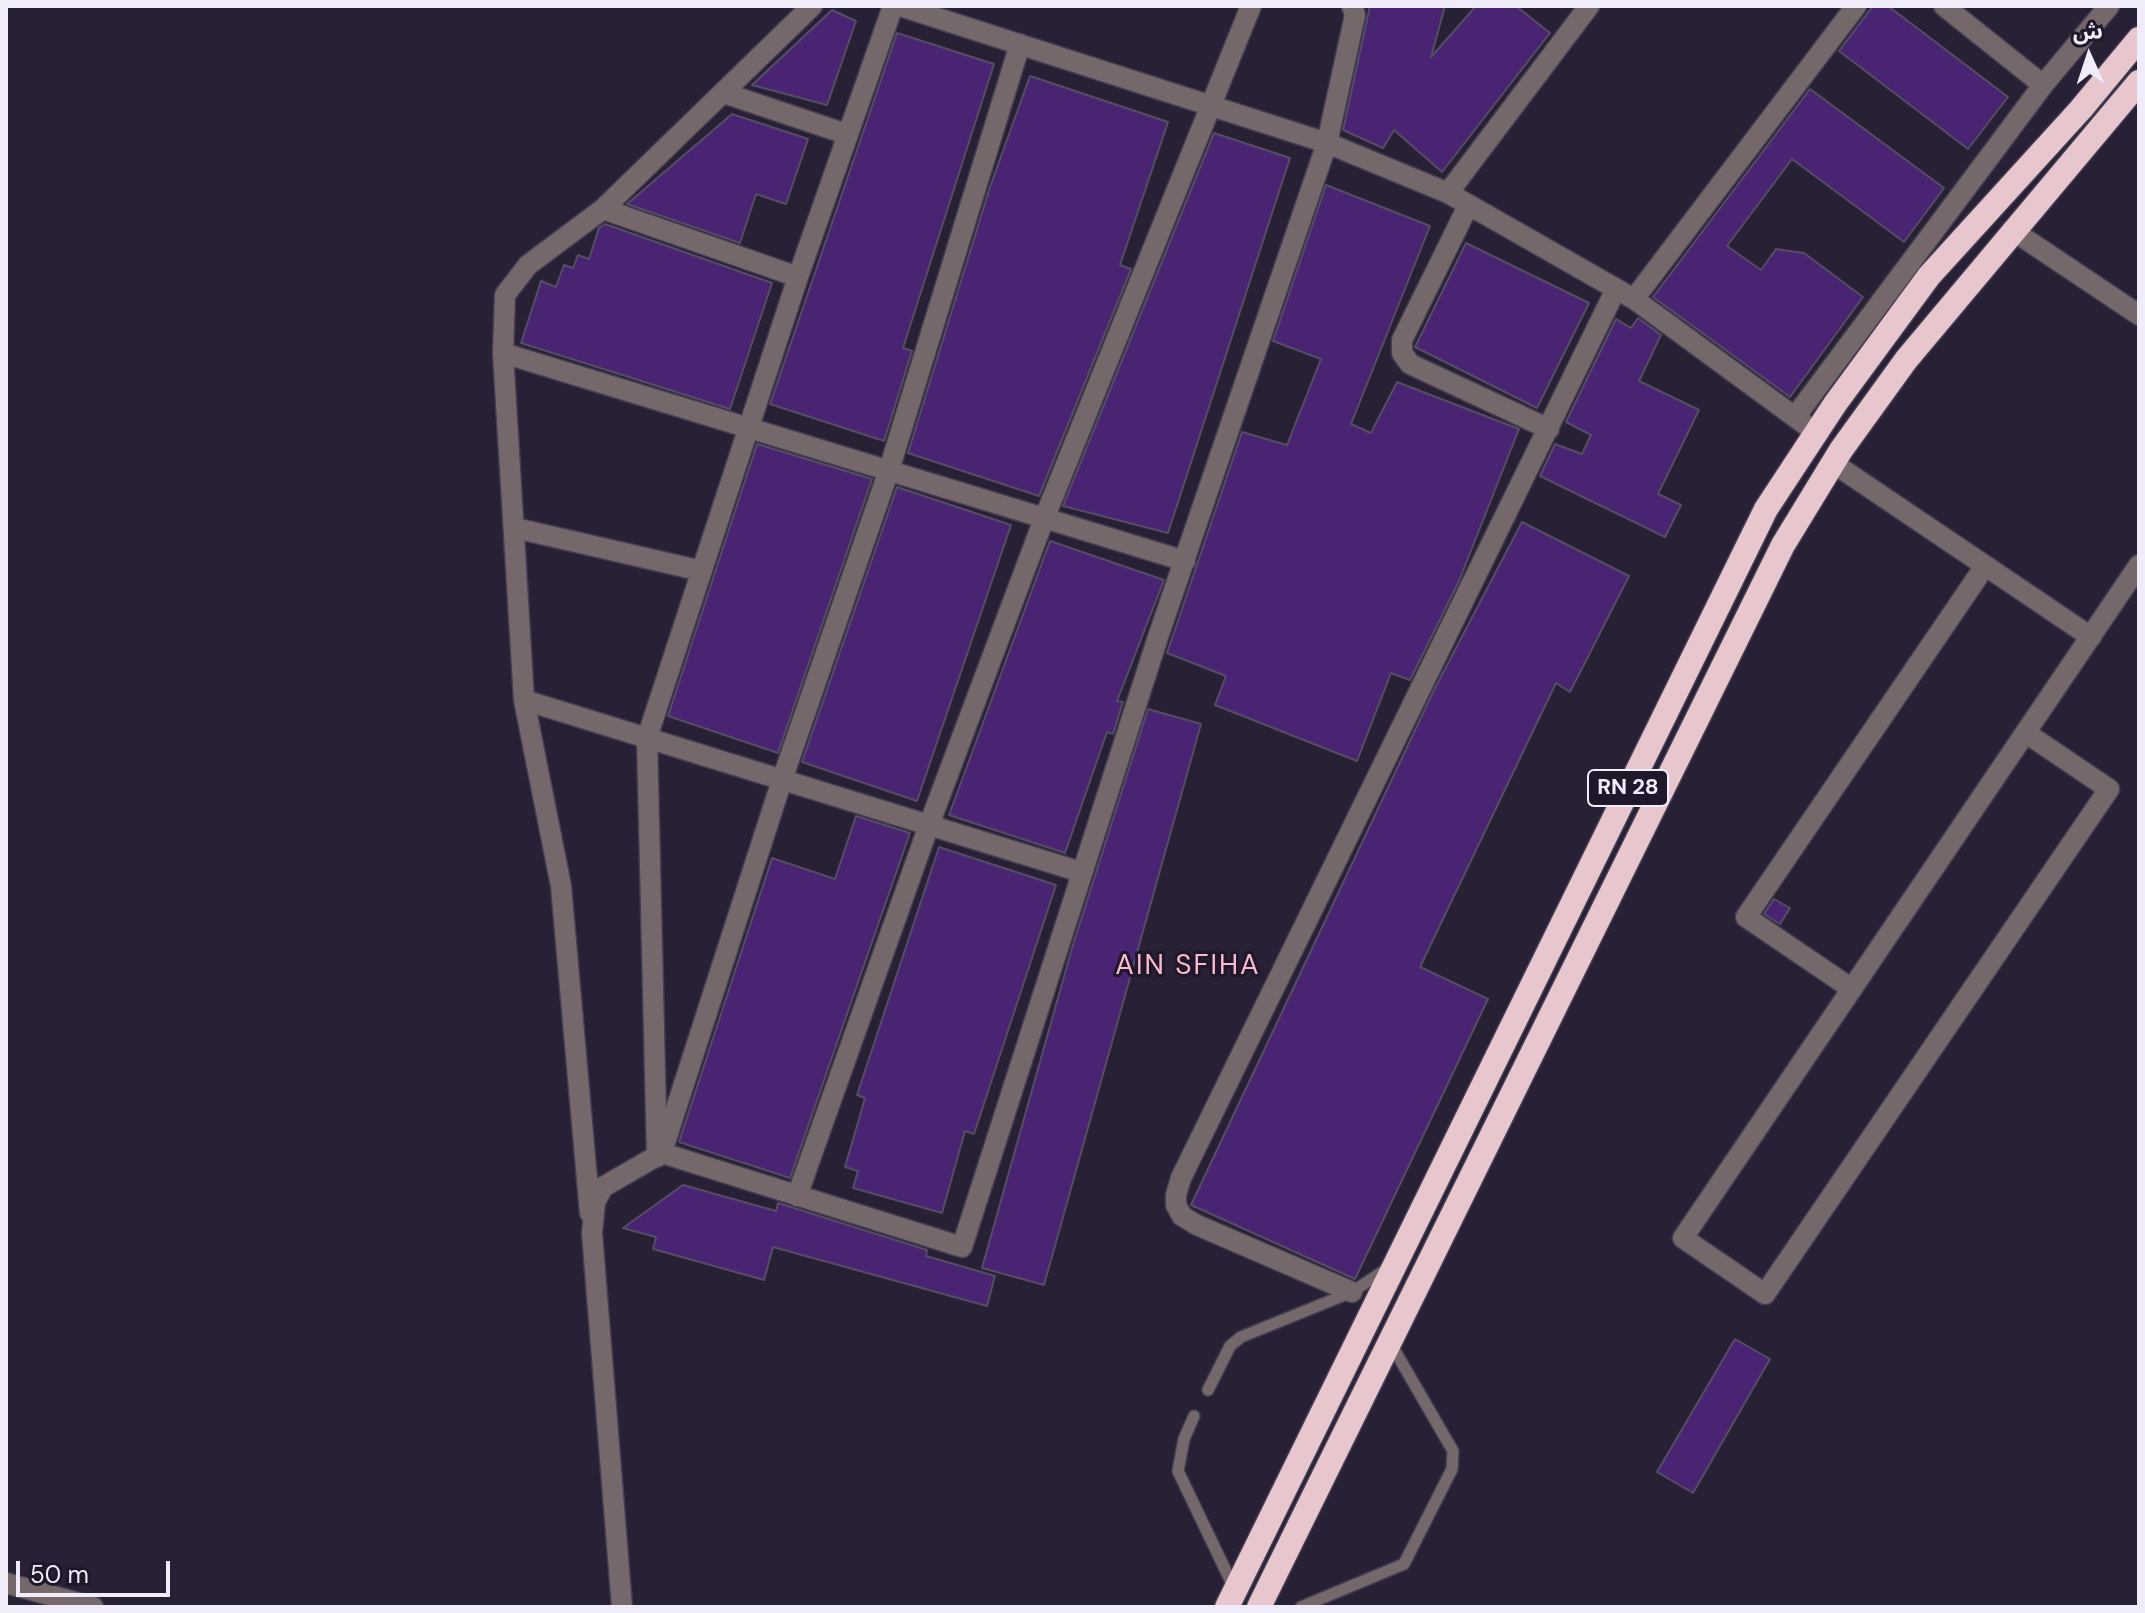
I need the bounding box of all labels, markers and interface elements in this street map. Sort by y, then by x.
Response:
north arrow [2049,16,2129,96]
text: ش [2072,16,2104,47]
road number: RN 28 [1588,770,1668,806]
district label: AIN SFIHA [1115,950,1261,984]
scale bar [20,1545,174,1595]
text: 50 m [30,1559,89,1590]

